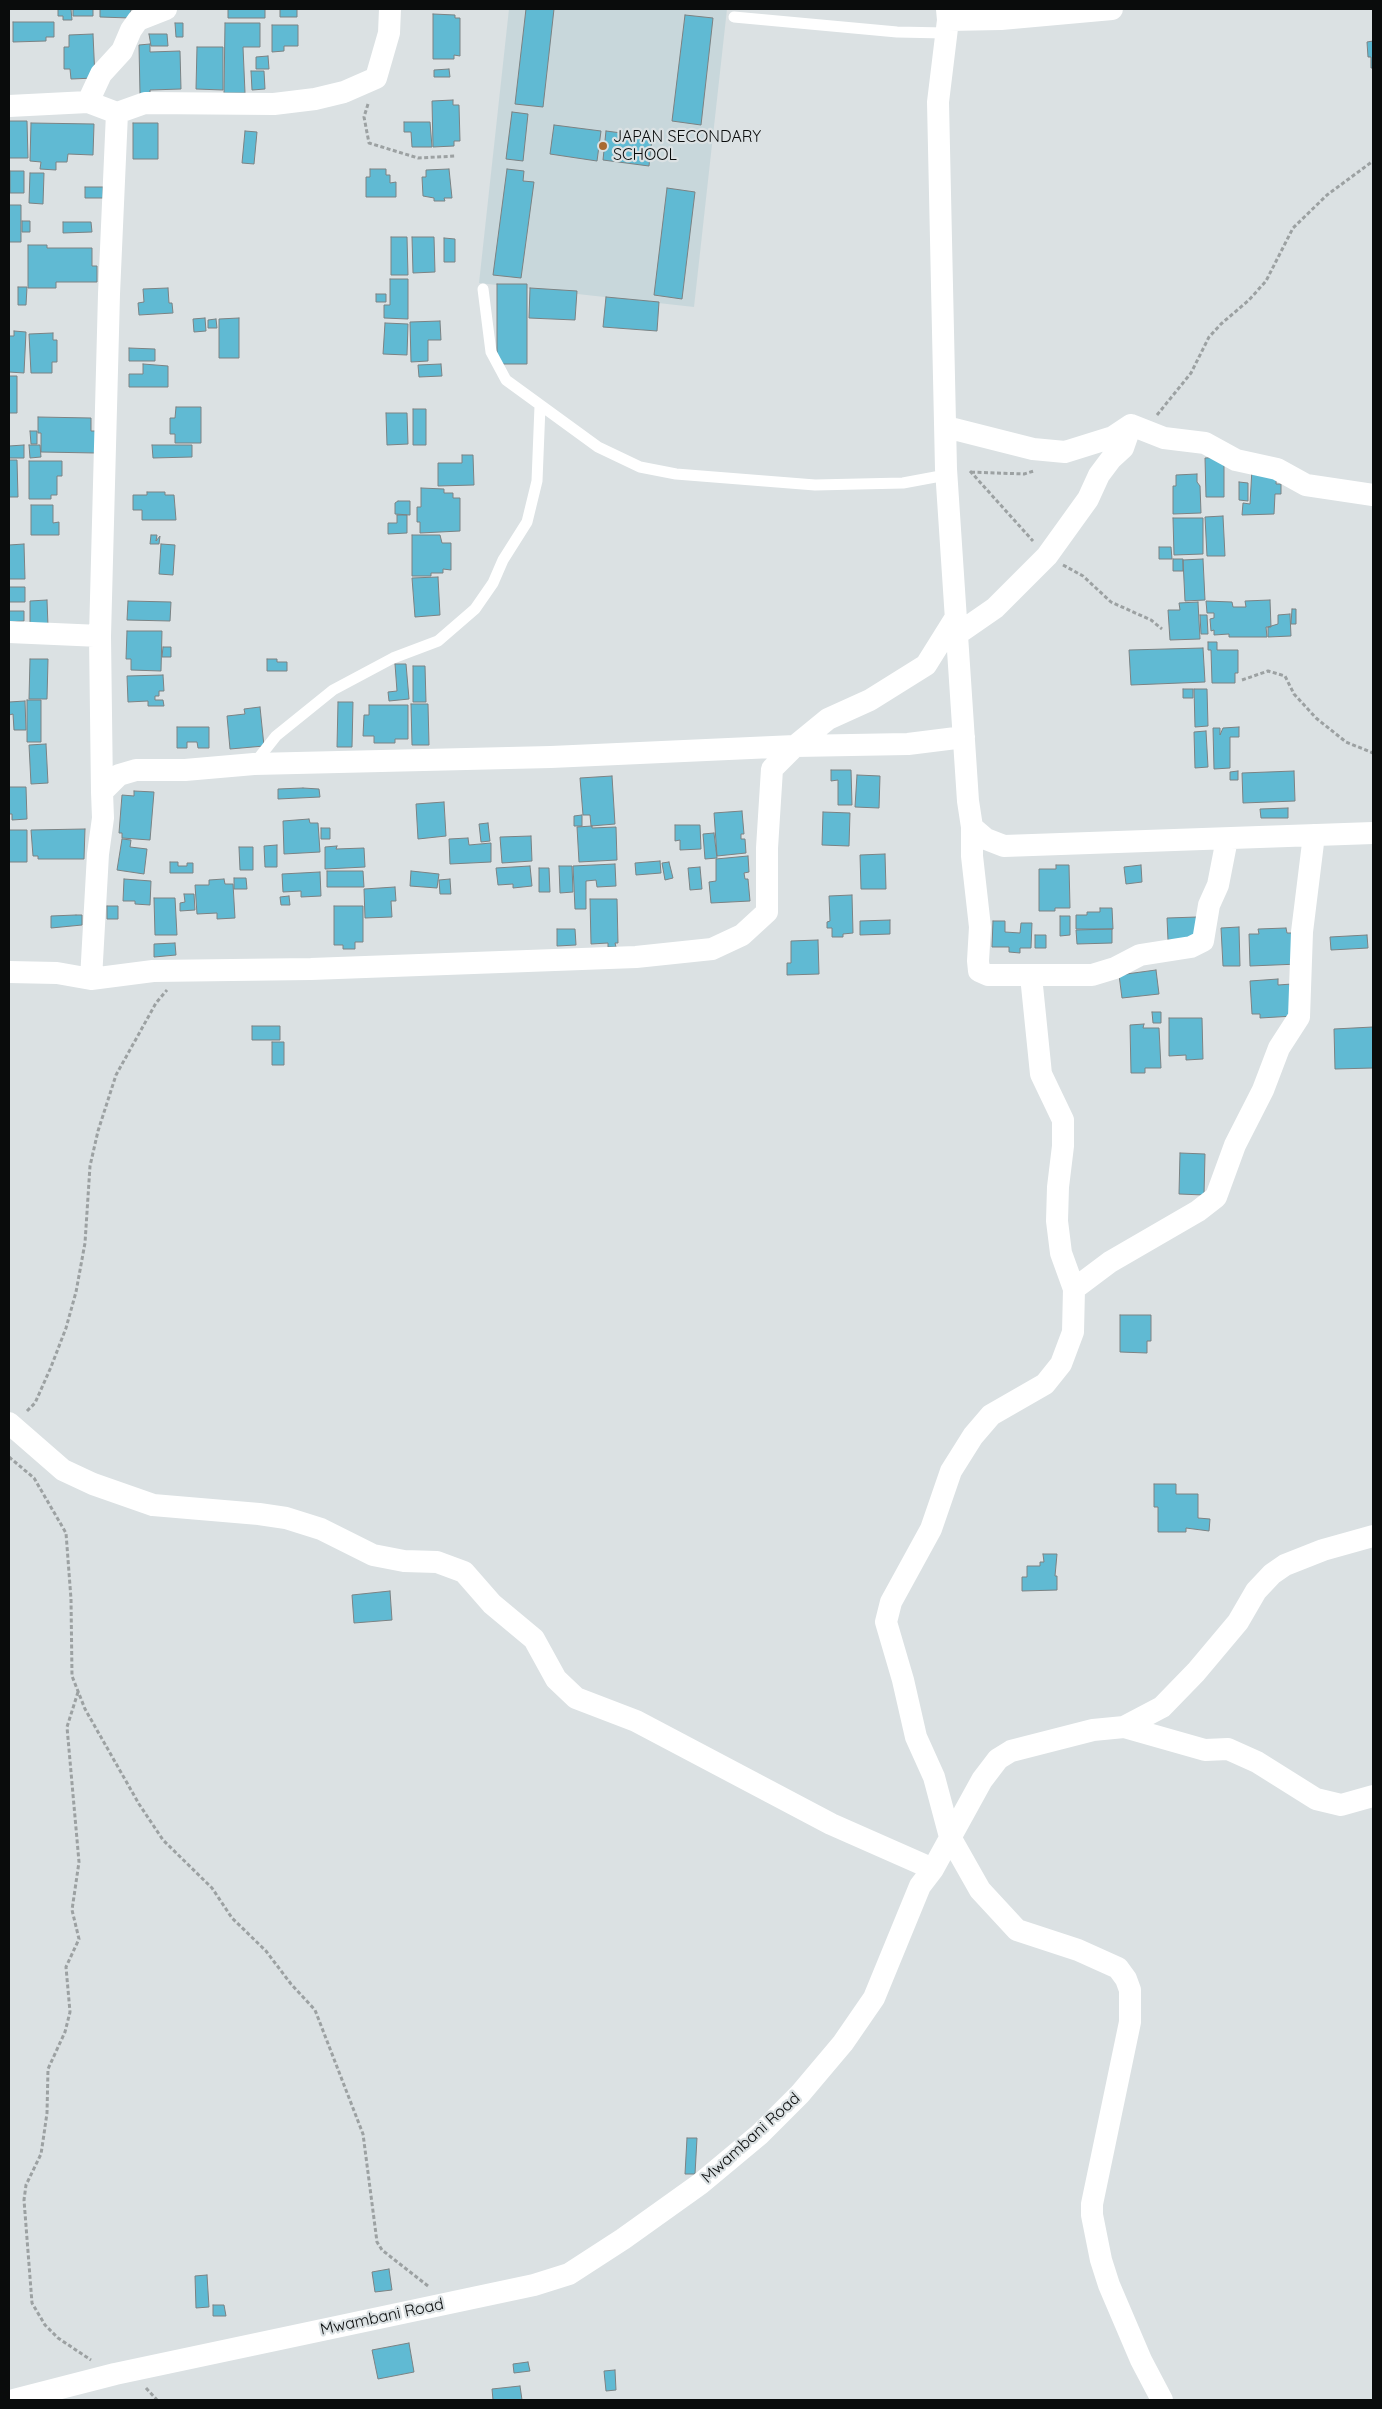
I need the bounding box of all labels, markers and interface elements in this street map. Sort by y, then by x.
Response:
place label: JAPAN SECONDARY SCHOOL [613,127,761,165]
marker: JAPAN SECONDARY SCHOOL [597,140,609,152]
street label: Mwambani Road [698,2089,804,2187]
street label: Mwambani Road [319,2295,445,2339]

